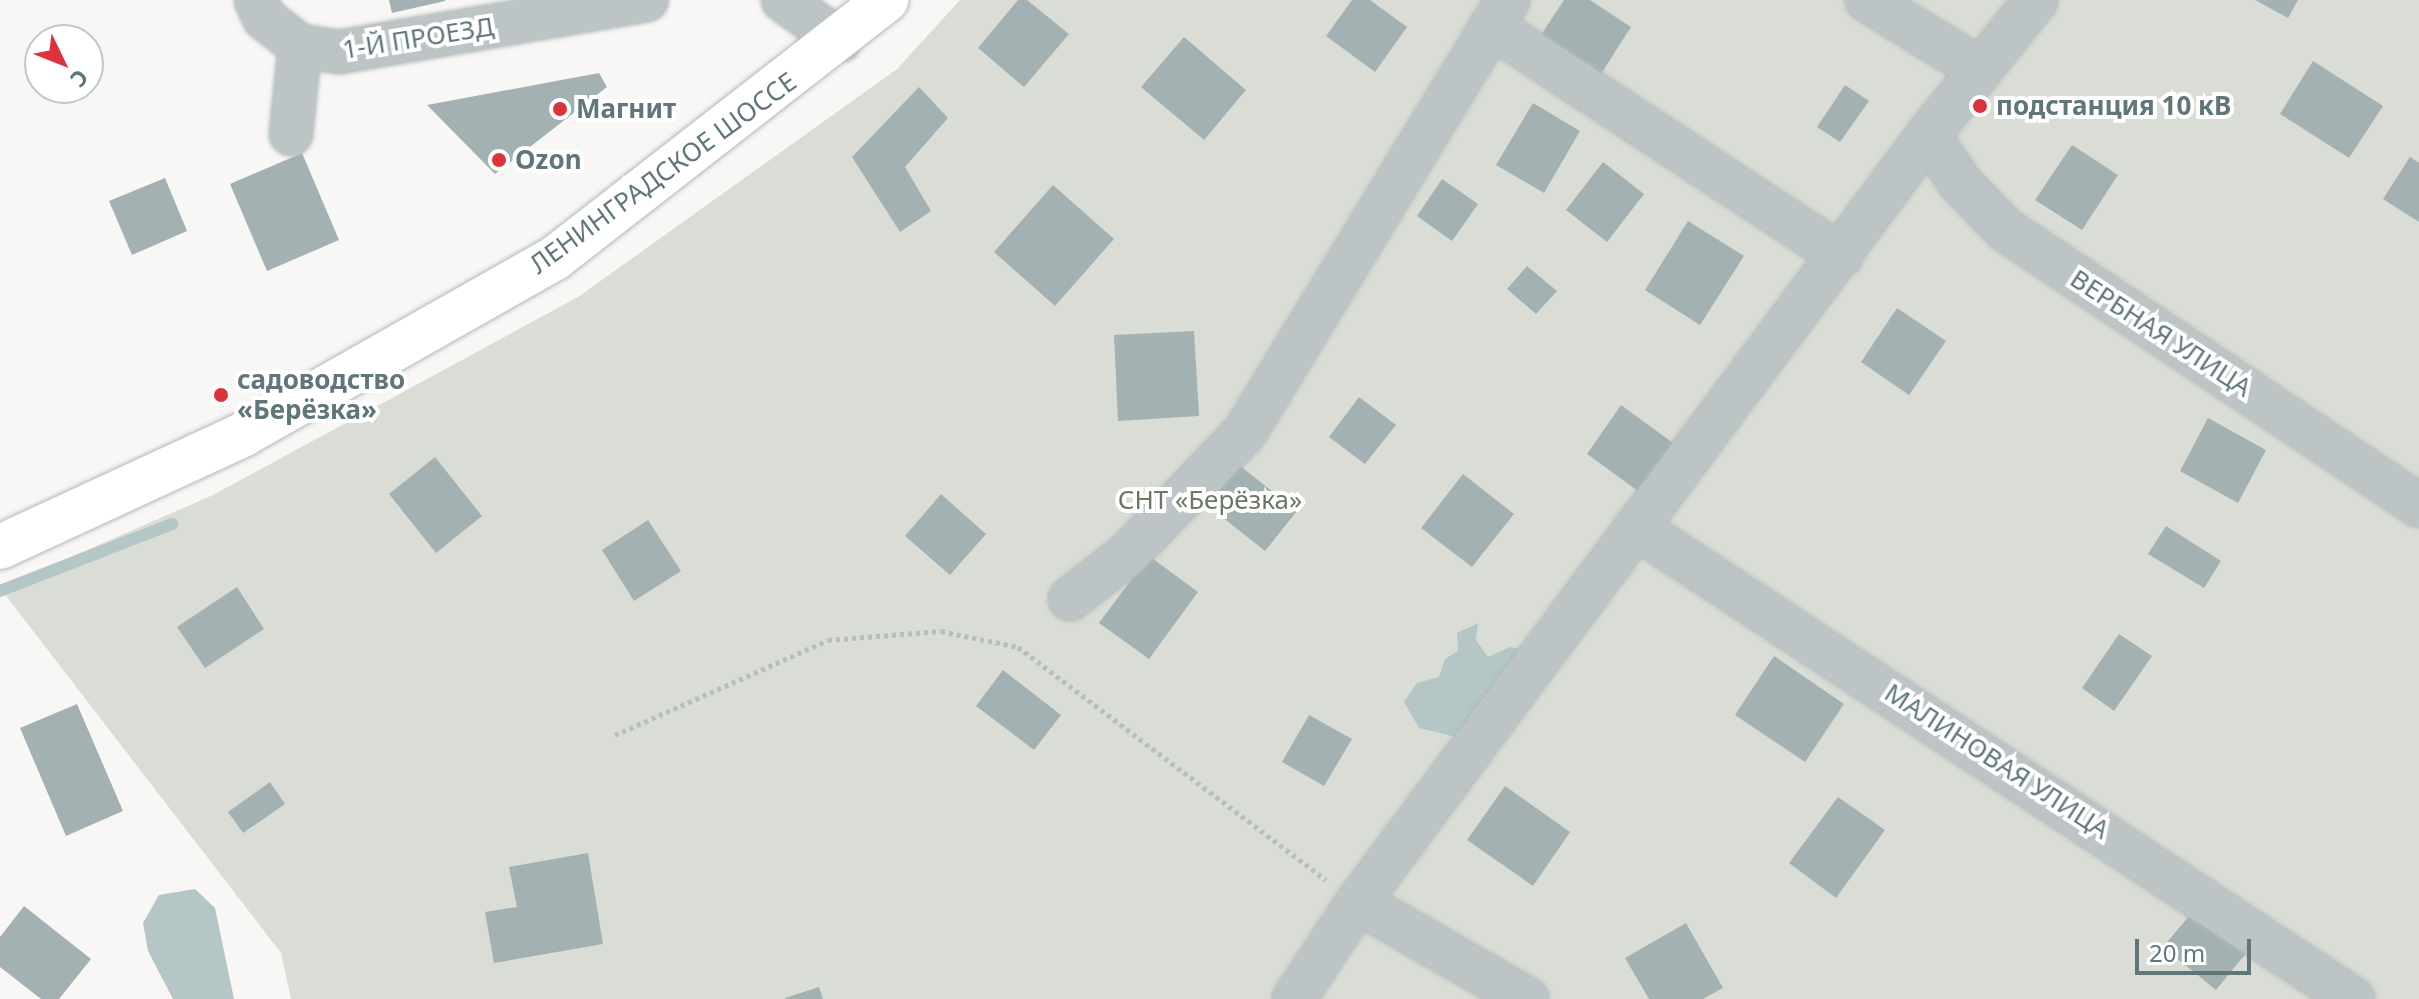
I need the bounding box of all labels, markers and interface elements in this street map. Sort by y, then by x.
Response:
street label: 1-Й ПРОЕЗД [340,11,496,65]
north arrow [24,24,104,104]
text: С [64,64,96,94]
street label: ЛЕНИНГРАДСКОЕ ШОССЕ [524,66,802,280]
place label: подстанция 10 кВ [1996,90,2231,122]
place label: Магнит [576,93,676,125]
marker: подстанция 10 кВ [1971,97,1989,115]
marker: Магнит [551,100,569,118]
place label: Ozon [515,144,582,176]
marker: Ozon [490,151,508,169]
street label: ВЕРБНАЯ УЛИЦА [2065,263,2257,403]
place label: садоводство «Берёзка» [237,364,405,426]
marker: садоводство «Берёзка» [212,386,230,404]
park label: СНТ «Берёзка» [1118,484,1302,516]
street label: МАЛИНОВАЯ УЛИЦА [1879,677,2115,845]
scale bar [2139,923,2255,973]
text: 20 m [2149,936,2205,969]

